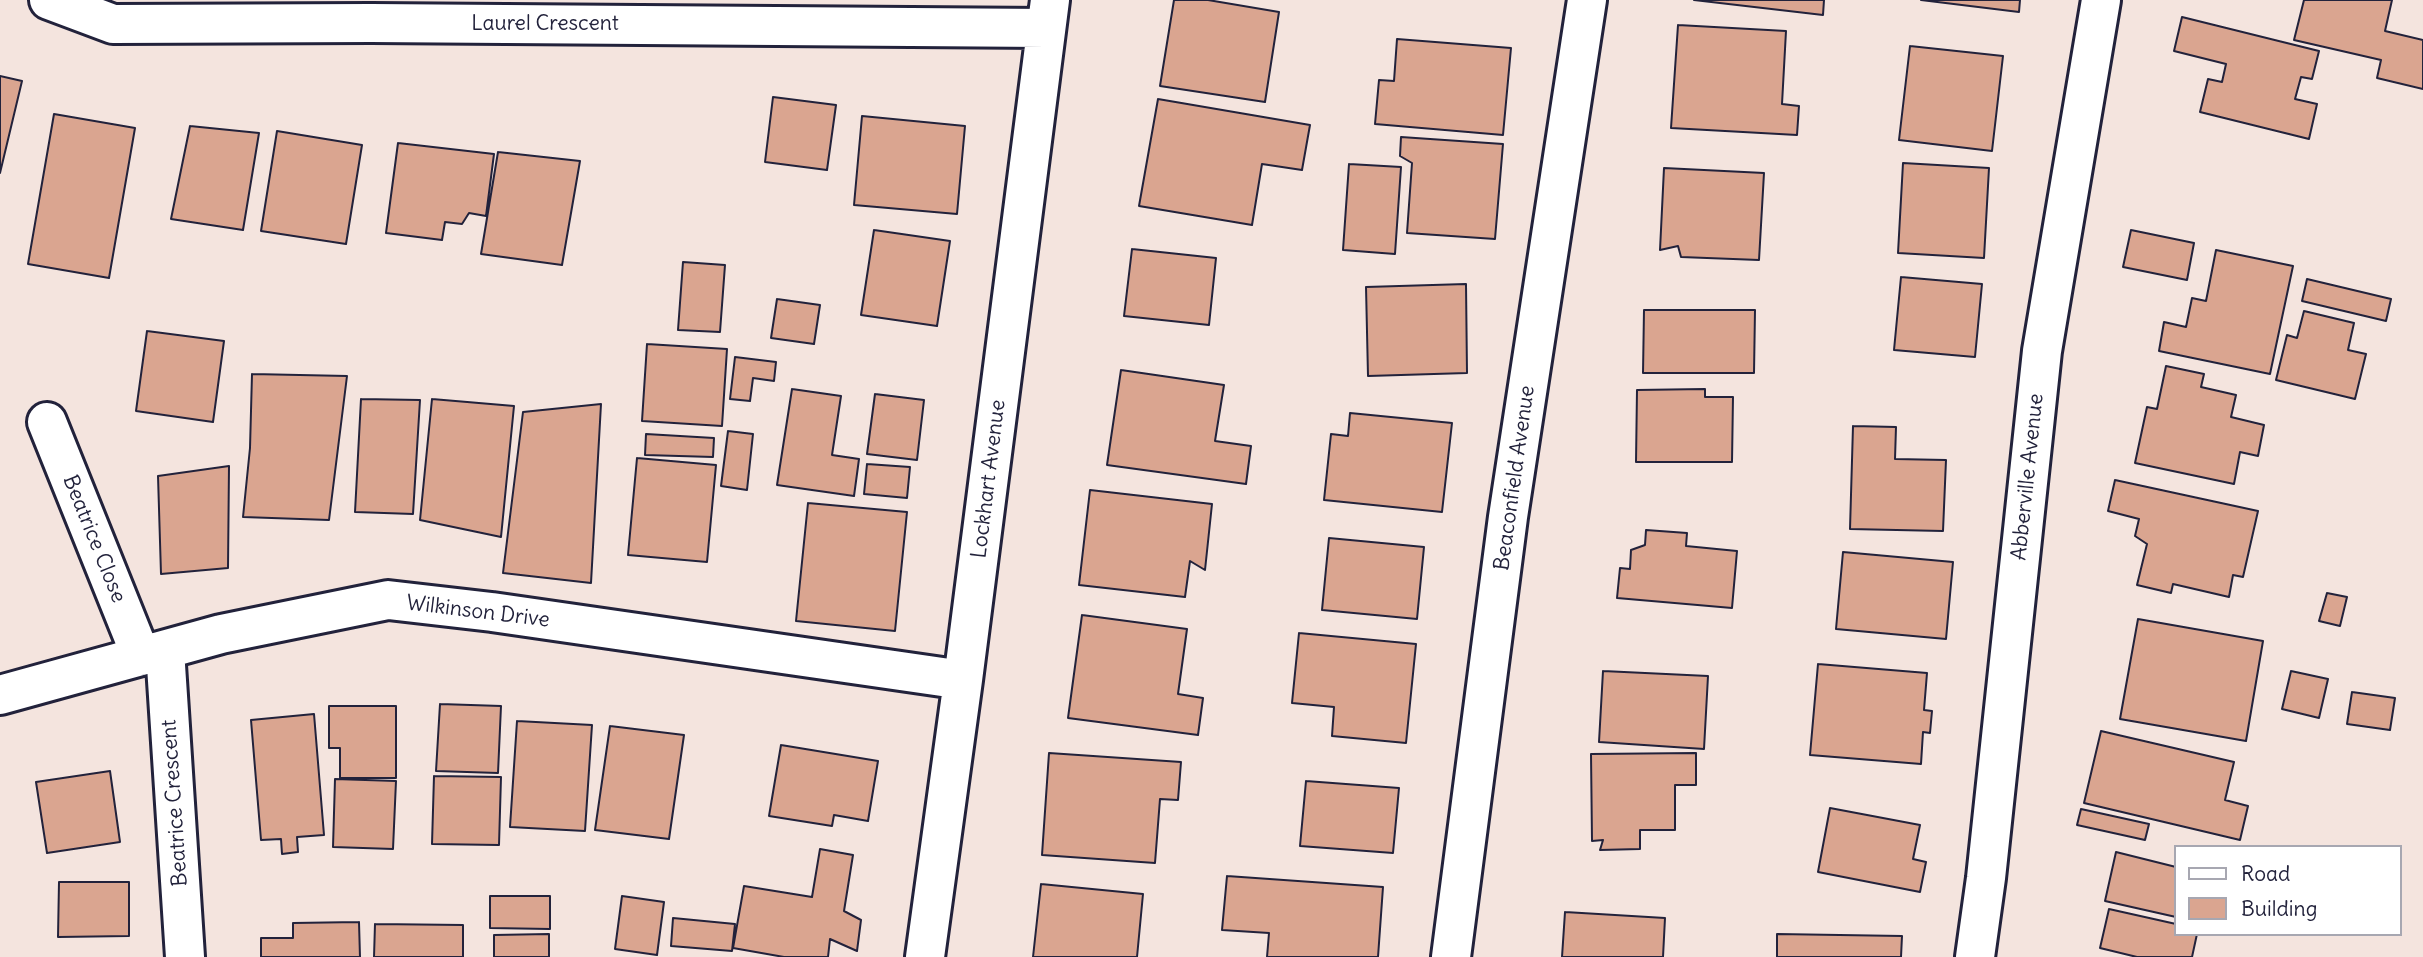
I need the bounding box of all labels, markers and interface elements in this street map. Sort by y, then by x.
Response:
street label: Laurel Crescent [471,11,619,37]
street label: Beaconfield Avenue [1490,384,1540,572]
street label: Abberville Avenue [2007,392,2049,562]
street label: Lockhart Avenue [967,398,1011,560]
street label: Beatrice Close [57,472,131,606]
street label: Wilkinson Drive [405,591,551,633]
street label: Beatrice Crescent [157,719,193,887]
legend [2174,845,2402,936]
text: Road [2241,860,2290,887]
text: Building [2241,895,2317,922]

